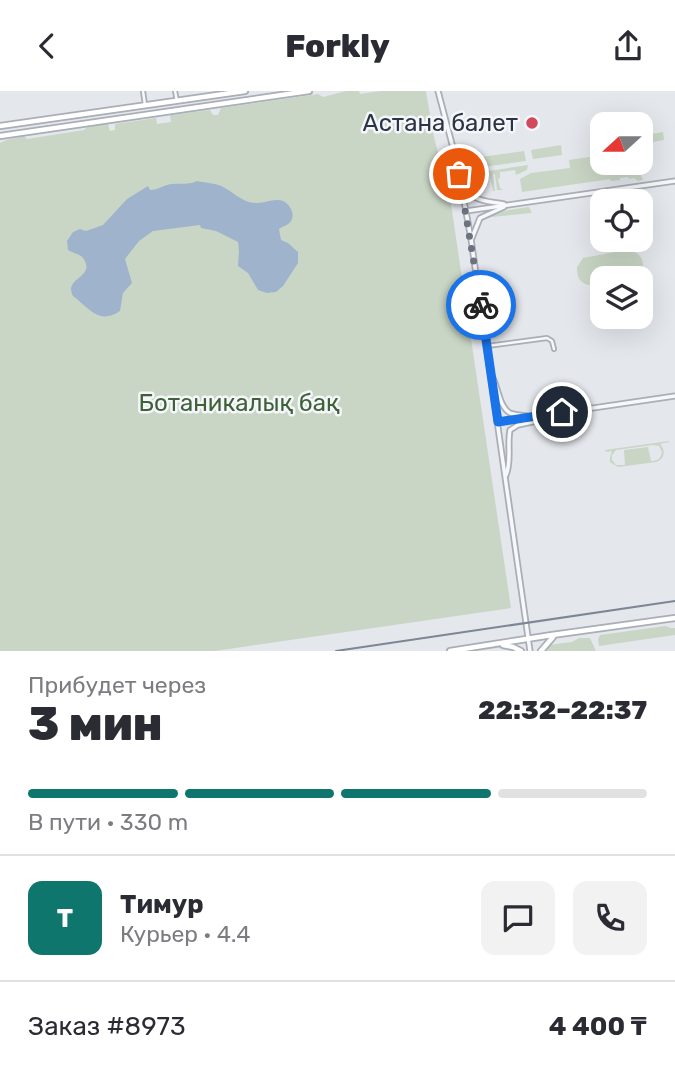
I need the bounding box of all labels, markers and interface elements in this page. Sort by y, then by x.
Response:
icon: back [28,27,66,65]
text: Forkly [285,27,390,65]
icon: share [609,27,647,65]
place label: Астана балет [363,109,518,137]
north arrow [590,112,653,175]
map controls [590,112,653,329]
marker: Астана балет [524,115,540,131]
pin [429,144,489,204]
icon: bag [440,155,478,193]
button: locate [590,189,653,252]
button: layers [590,266,653,329]
courier [446,270,516,340]
icon: bike [462,286,500,324]
pin [532,382,592,442]
park label: Ботаникалық бақ [139,389,340,417]
icon: home [543,393,581,431]
text: Прибудет через [28,671,206,699]
text: 22:32–22:37 [478,695,647,726]
text: 3 мин [28,697,163,752]
text: В пути · 330 m [28,808,188,836]
button: chat [481,881,555,955]
button: phone [573,881,647,955]
text: Тимур [120,889,204,920]
text: Т [57,903,73,934]
text: Курьер · 4.4 [120,920,251,948]
text: Заказ #8973 [28,1011,186,1042]
text: 4 400 ₸ [549,1011,647,1042]

